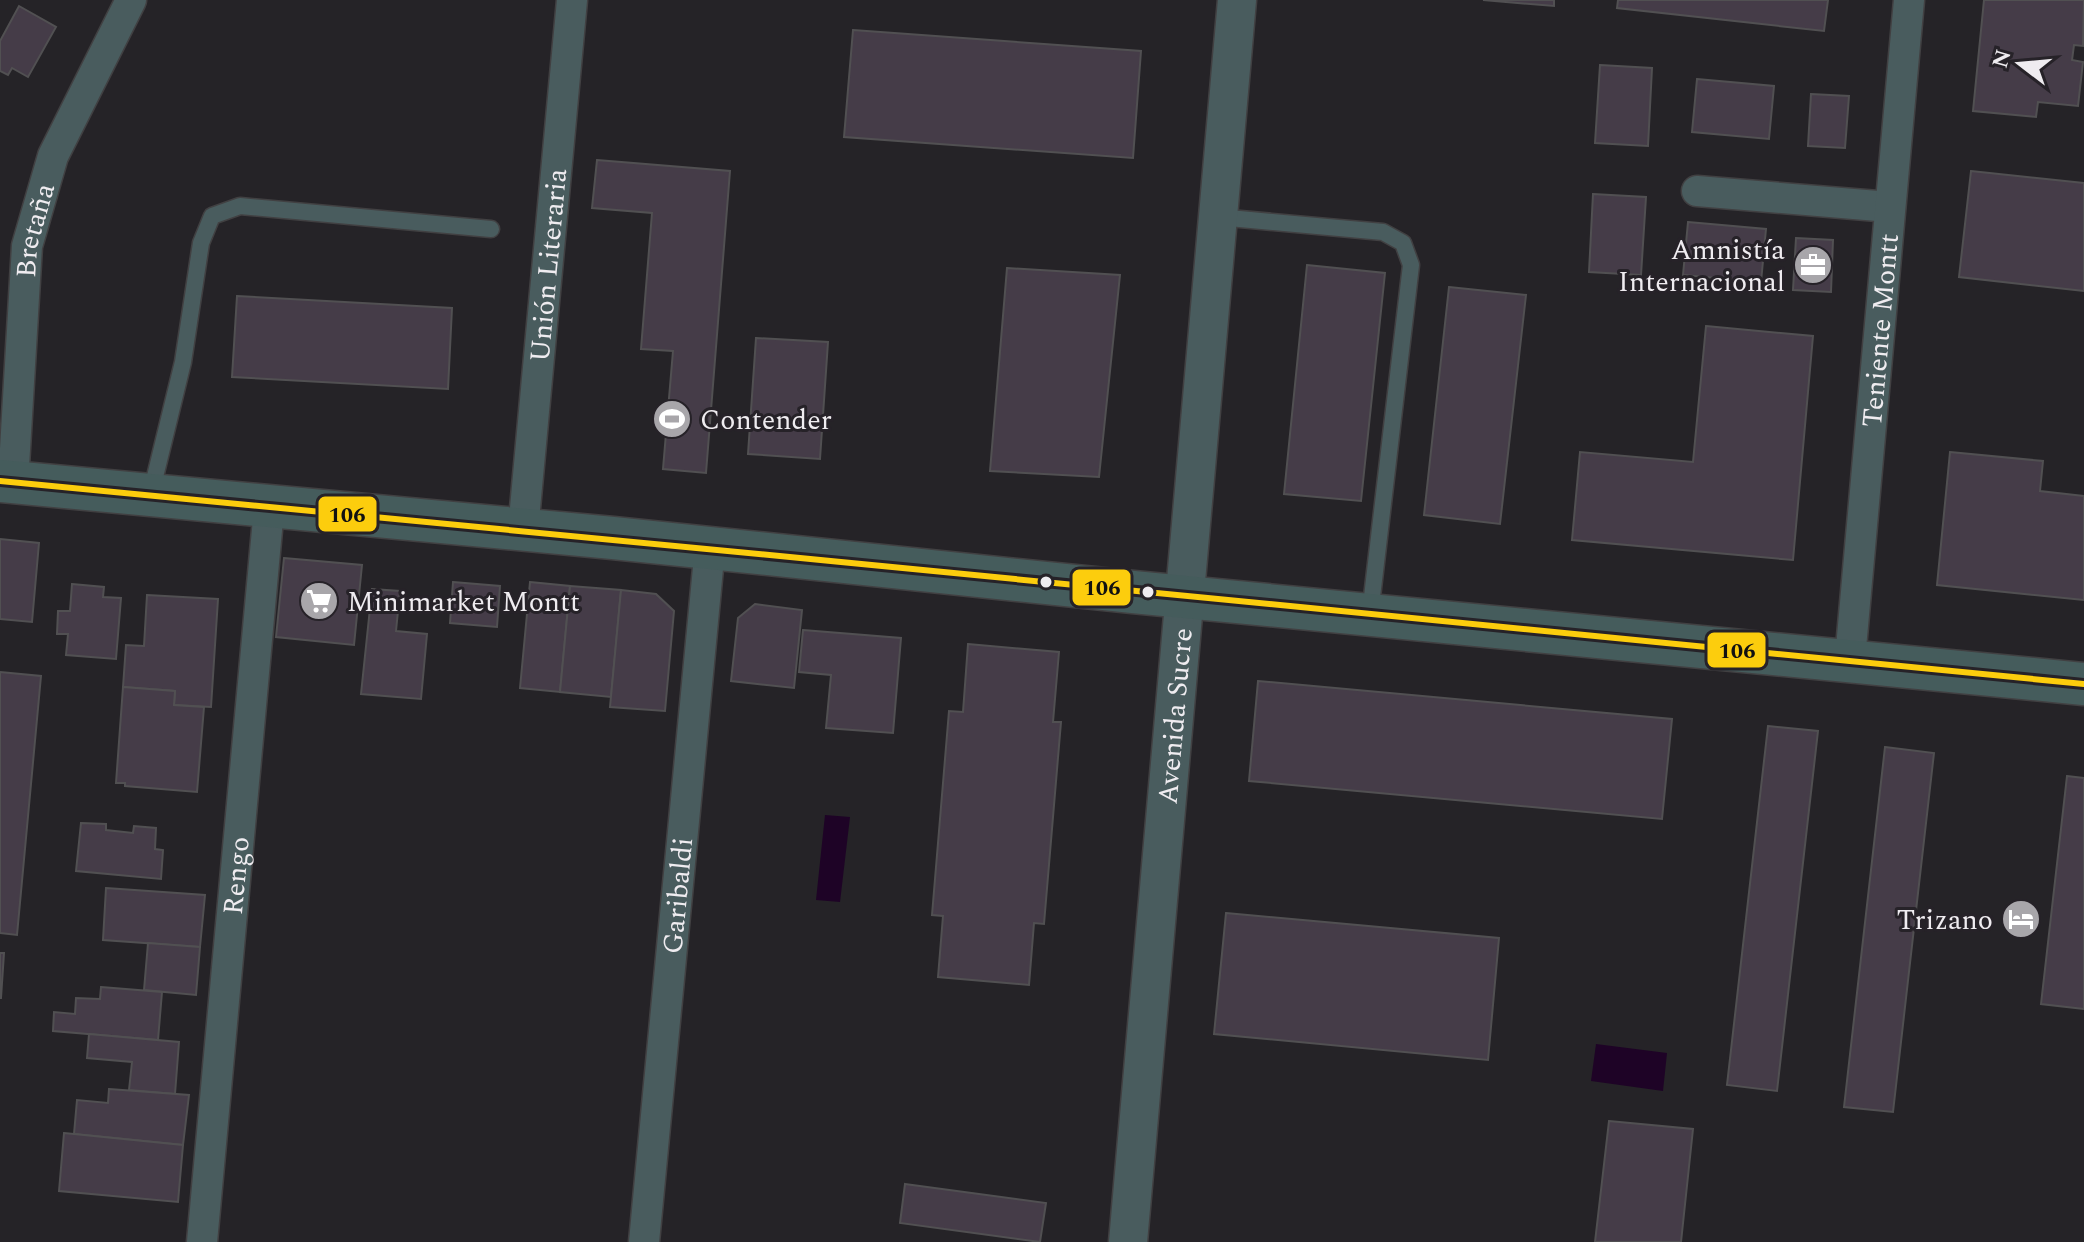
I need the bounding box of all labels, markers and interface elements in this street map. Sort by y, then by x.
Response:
north arrow [1980,24,2060,104]
text: N [1984,46,2021,72]
street label: Unión Literaria [519,166,579,364]
street label: Bretaña [5,178,67,279]
place label: Amnistía Internacional [1618,229,1785,304]
street label: Teniente Montt [1851,232,1911,429]
office icon: Amnistía Internacional [1792,244,1834,286]
sports icon: Contender [651,398,693,440]
place label: Contender [700,399,832,442]
line badge: 106 [317,495,378,533]
text: 106 [328,499,366,532]
line badge: 106 [1071,568,1132,607]
text: 106 [1083,572,1121,605]
unlabelled marker [1038,574,1054,590]
supermarket icon: Minimarket Montt [298,580,340,622]
place label: Minimarket Montt [347,581,580,624]
unlabelled marker [1140,584,1156,600]
street label: Avenida Sucre [1147,626,1205,806]
line badge: 106 [1706,631,1767,669]
text: 106 [1718,635,1756,668]
street label: Rengo [212,835,262,917]
street label: Garibaldi [651,835,705,956]
hotel icon: Trizano [2000,898,2042,940]
place label: Trizano [1896,899,1993,942]

